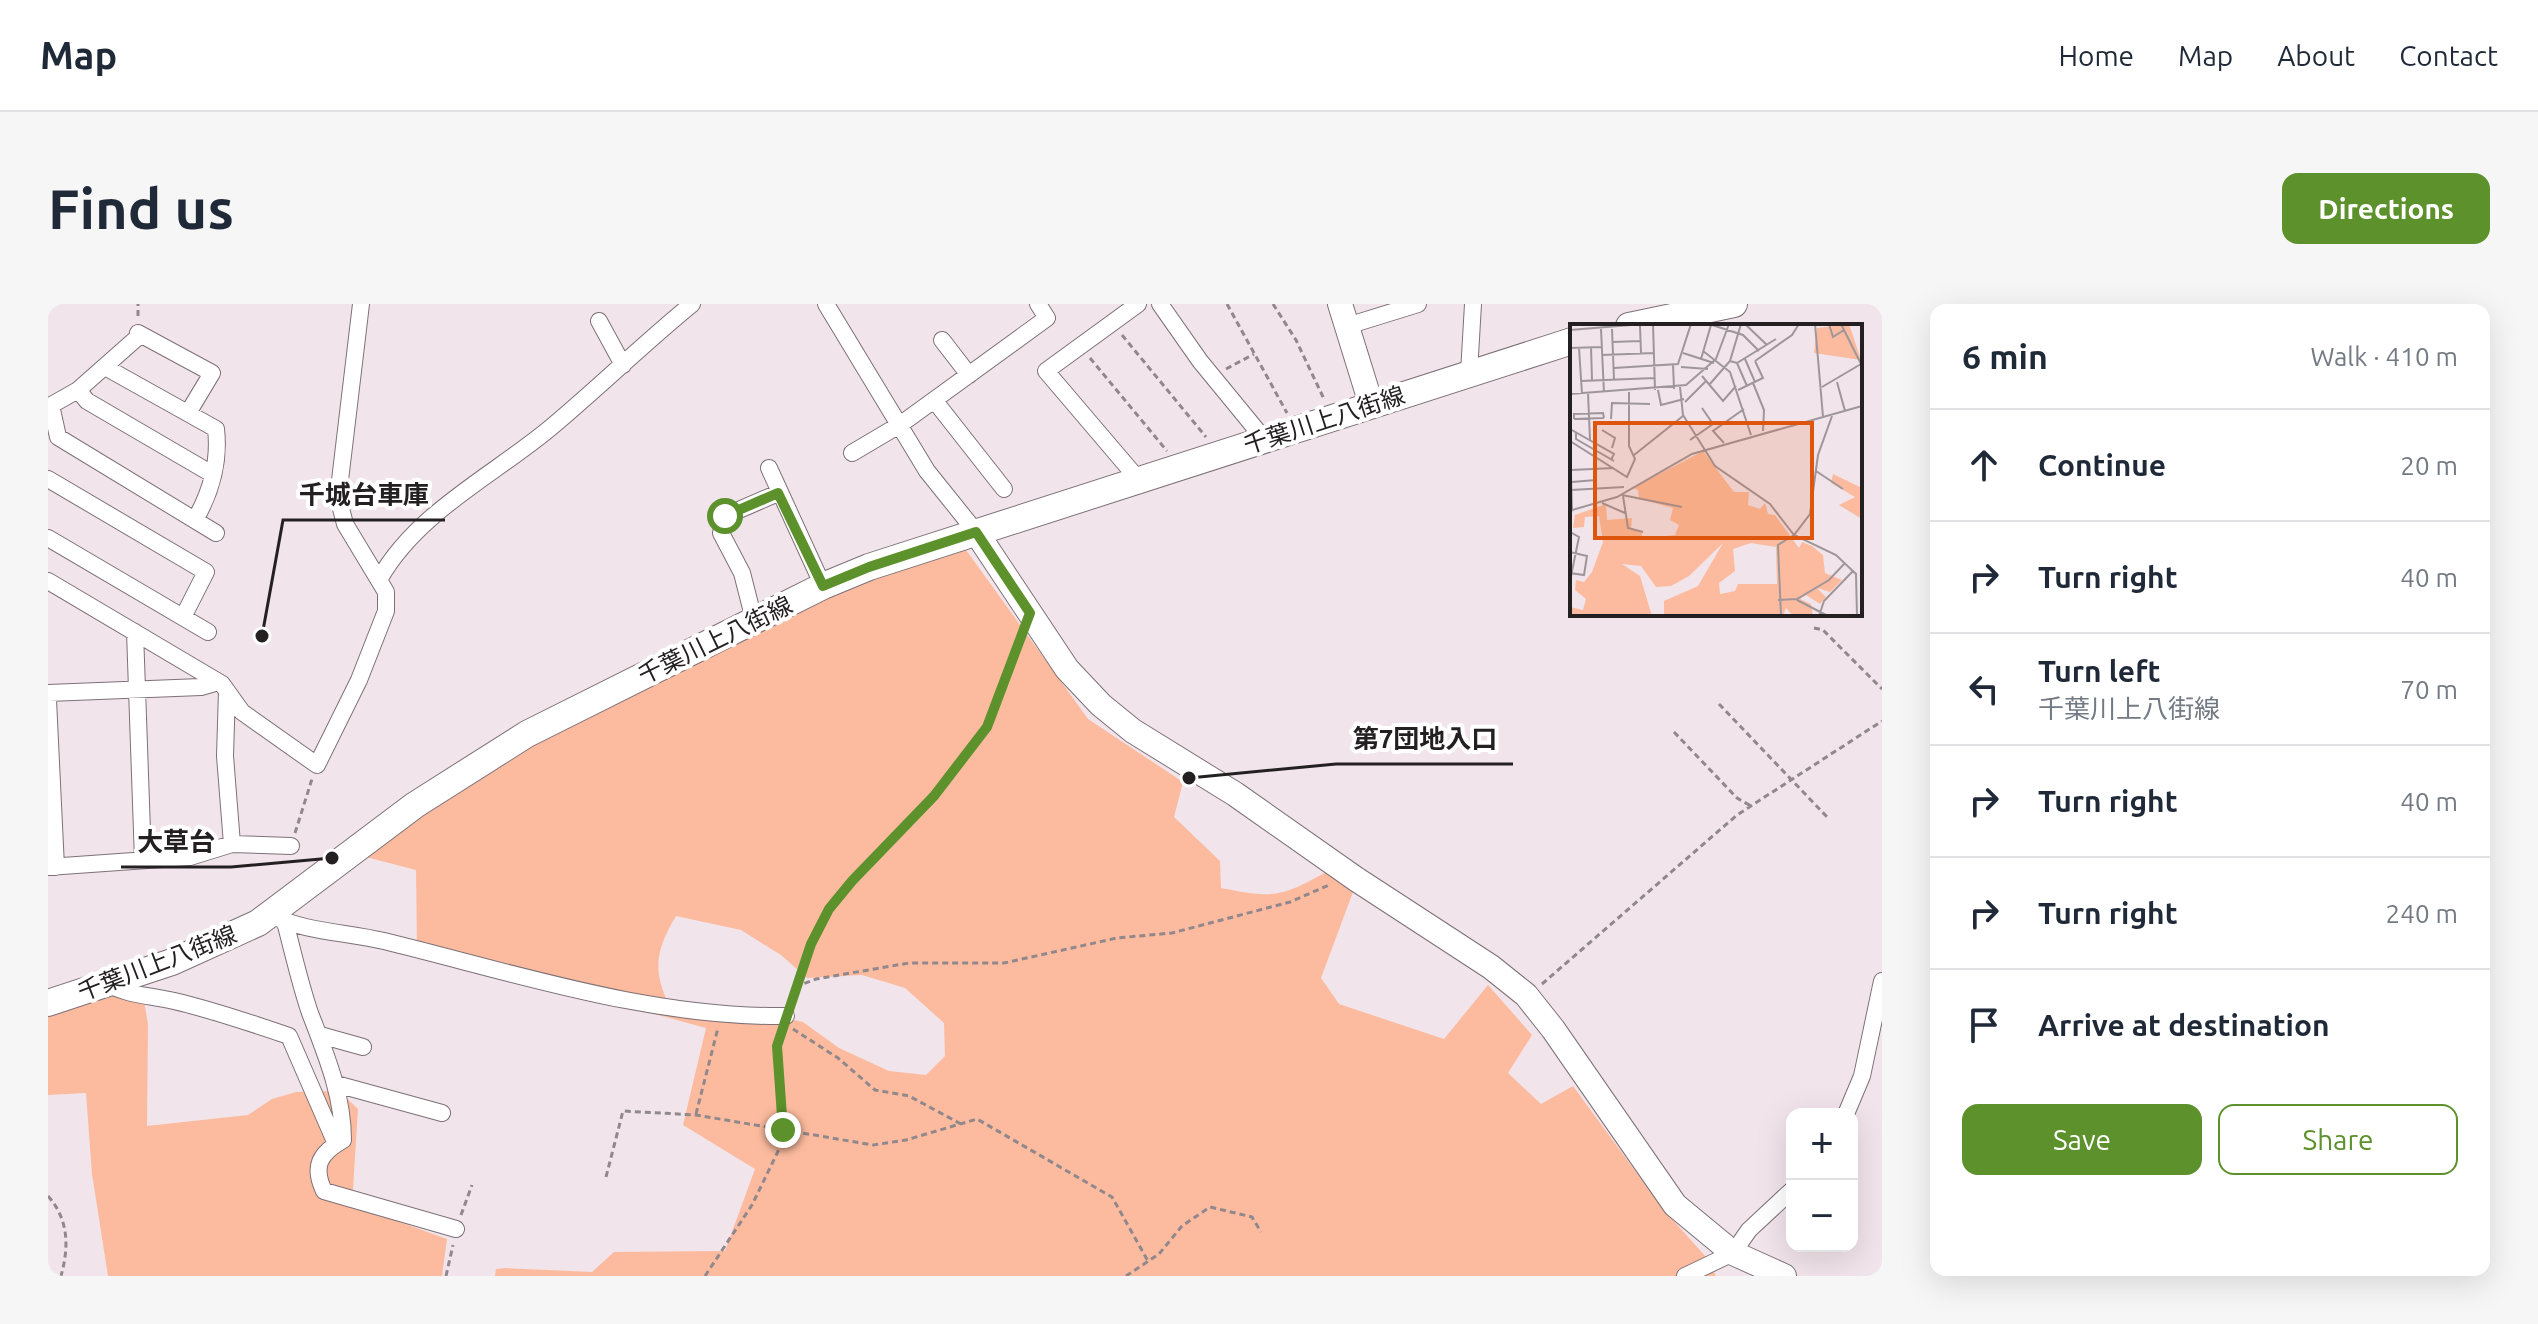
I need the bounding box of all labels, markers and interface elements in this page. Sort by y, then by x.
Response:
text: Map [40,34,117,76]
text: Home [2059,40,2134,71]
text: Map [2178,40,2233,71]
text: About [2277,40,2355,71]
text: Contact [2399,40,2498,71]
button: Directions [2282,173,2490,244]
text: Find us [48,177,234,240]
inset map [1570,324,1862,616]
text: 6 min [1962,337,2048,375]
text: Walk · 410 m [2310,342,2458,371]
street label: 千葉川上八街線 [1240,381,1408,459]
icon: ahead [1962,443,2006,487]
text: Continue [2038,448,2166,482]
text: 20 m [2400,451,2458,480]
callout: 千城台車庫 [283,470,445,520]
text: 千城台車庫 [299,480,429,509]
route start [707,498,743,534]
icon: right [1962,555,2006,599]
text: Turn right [2038,560,2178,594]
text: 40 m [2400,563,2458,592]
street label: 千葉川上八街線 [634,591,796,689]
text: Turn left [2038,654,2160,688]
icon: left [1962,667,2006,711]
text: 70 m [2400,675,2458,704]
text: 千葉川上八街線 [2038,694,2220,723]
callout: 第7団地入口 [1336,714,1513,764]
text: 第7団地入口 [1353,724,1497,753]
icon: right [1962,779,2006,823]
text: Turn right [2038,784,2178,818]
text: 40 m [2400,787,2458,816]
callout: 大草台 [121,817,231,867]
text: 大草台 [137,827,215,856]
icon: right [1962,891,2006,935]
text: Turn right [2038,896,2178,930]
text: 240 m [2386,899,2458,928]
street label: 千葉川上八街線 [74,920,240,1006]
icon: arrive [1962,1003,2006,1047]
text: Arrive at destination [2038,1008,2330,1042]
button: Save [1962,1104,2202,1175]
button: Share [2218,1104,2458,1175]
map controls [1786,1108,1858,1252]
button: + [1786,1108,1858,1180]
route end [765,1112,801,1148]
button: − [1786,1180,1858,1252]

